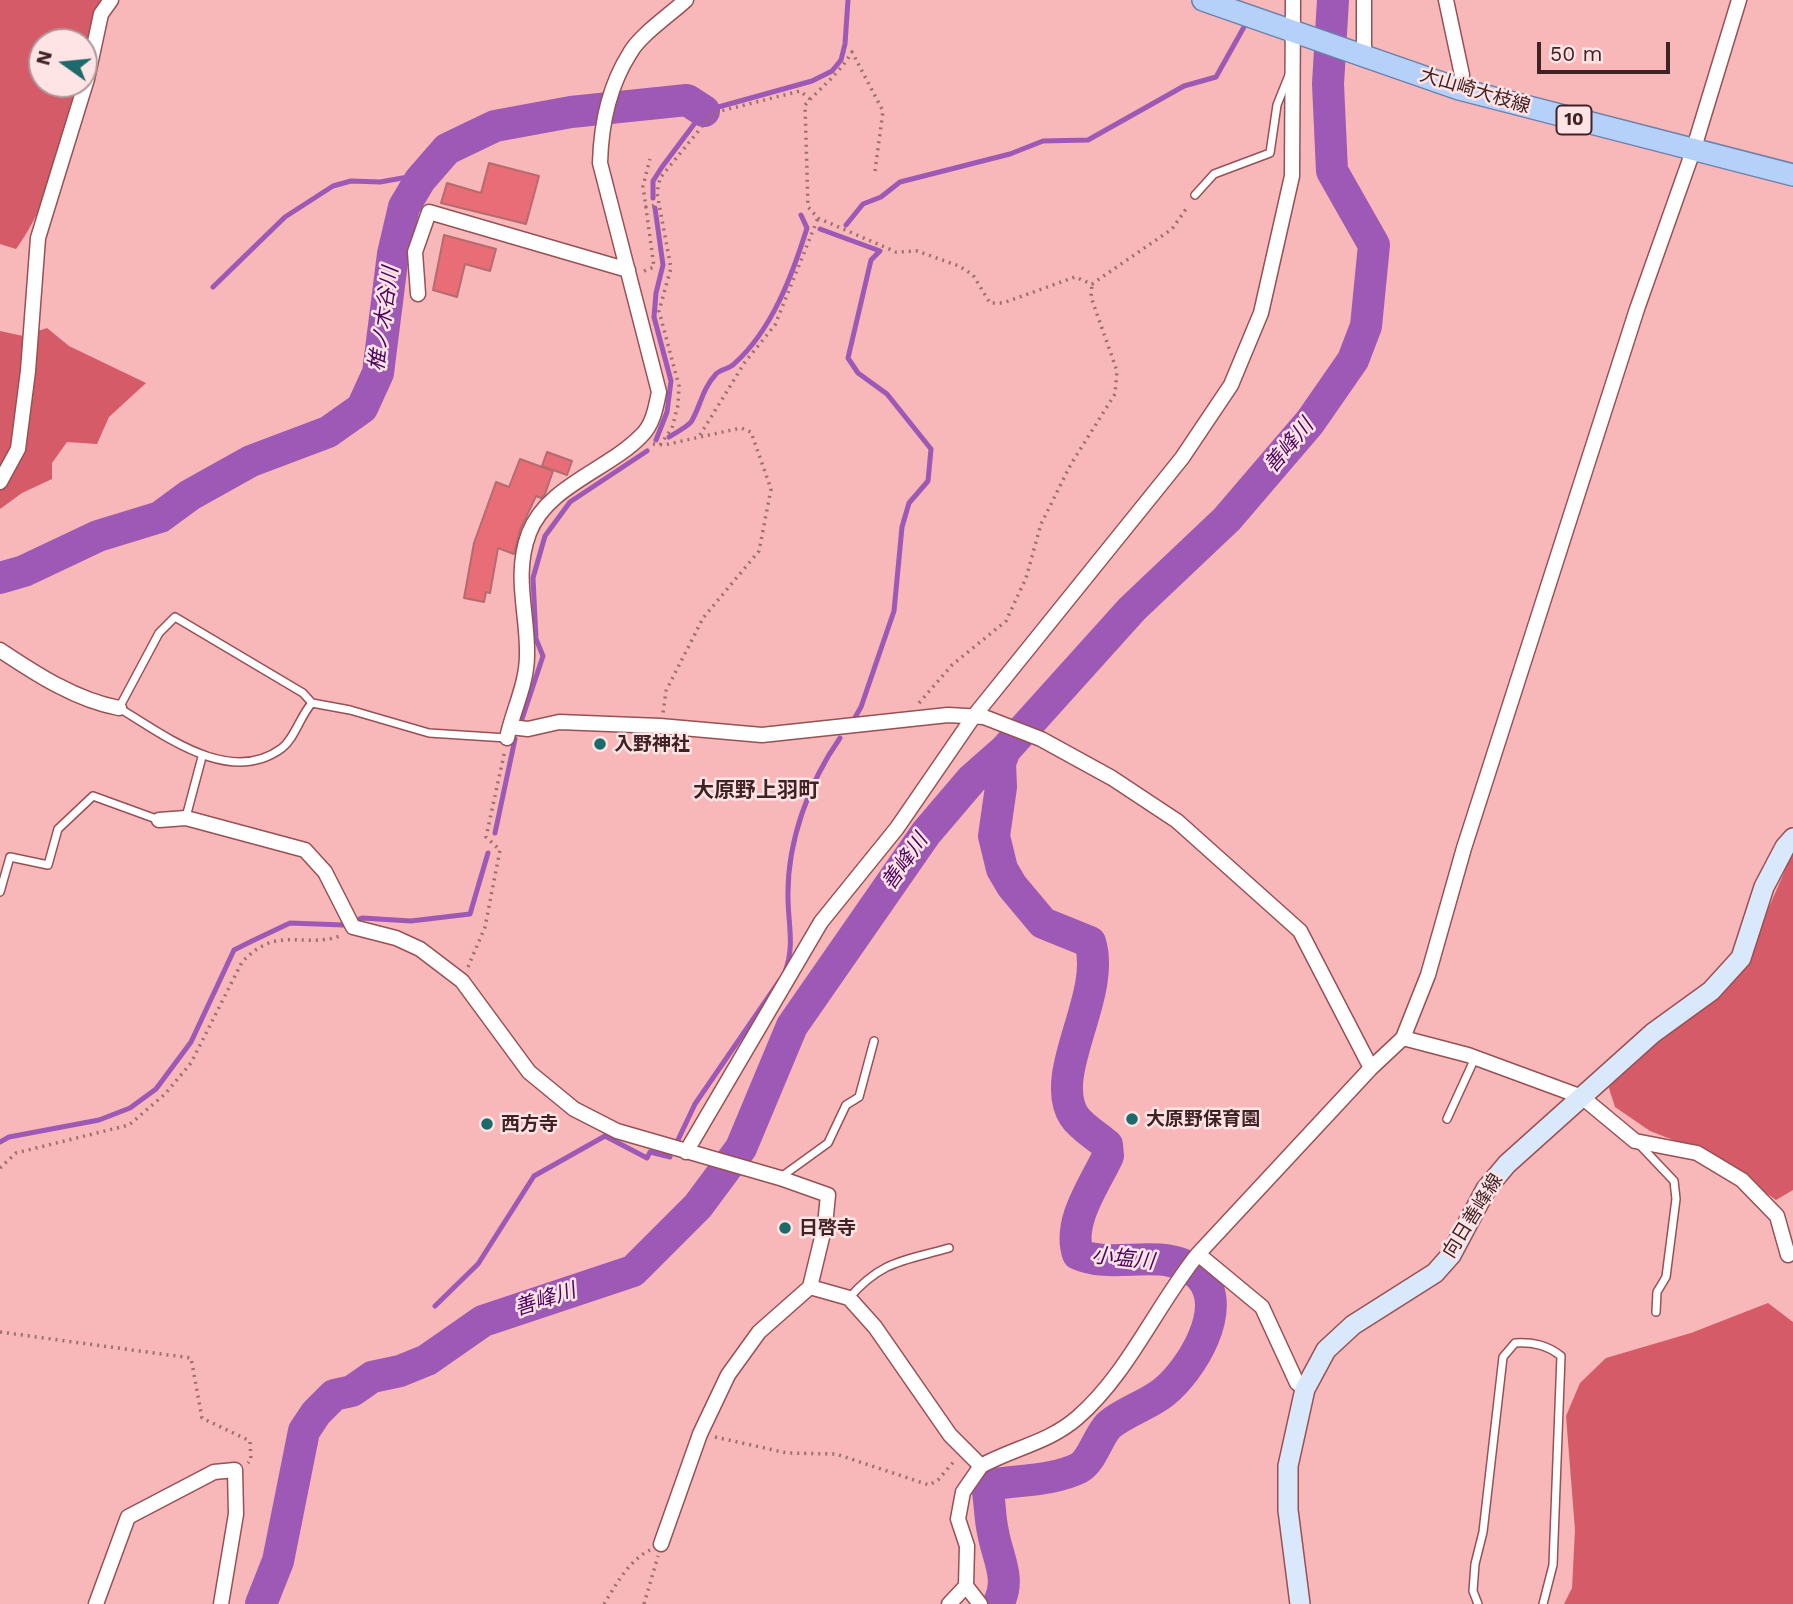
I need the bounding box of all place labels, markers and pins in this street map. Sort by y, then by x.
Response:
place label: 入野神社 [614,733,690,755]
marker: 入野神社 [592,736,608,752]
place label: 大原野保育園 [1146,1108,1260,1130]
marker: 大原野保育園 [1124,1111,1140,1127]
place label: 西方寺 [501,1113,558,1135]
marker: 西方寺 [479,1116,495,1132]
place label: 日啓寺 [799,1217,856,1239]
marker: 日啓寺 [777,1220,793,1236]

